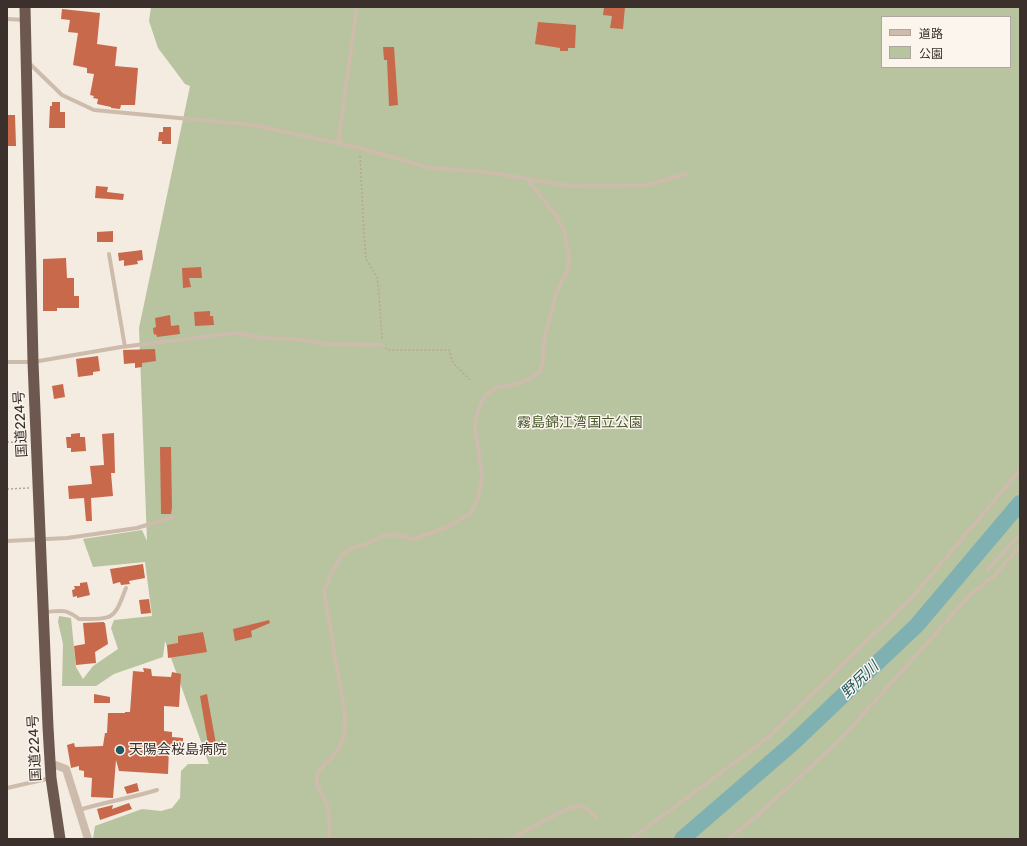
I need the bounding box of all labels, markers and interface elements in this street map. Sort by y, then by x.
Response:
legend [881,16,1011,68]
text: 道路 [919,27,943,41]
text: 公園 [919,47,943,61]
street label: 国道224号 [11,390,31,458]
park label: 霧島錦江湾国立公園 [517,415,643,431]
water label: 野尻川 [838,658,882,702]
street label: 国道224号 [25,714,45,782]
place label: 天陽会桜島病院 [129,742,227,758]
marker: 天陽会桜島病院 [114,744,126,756]

